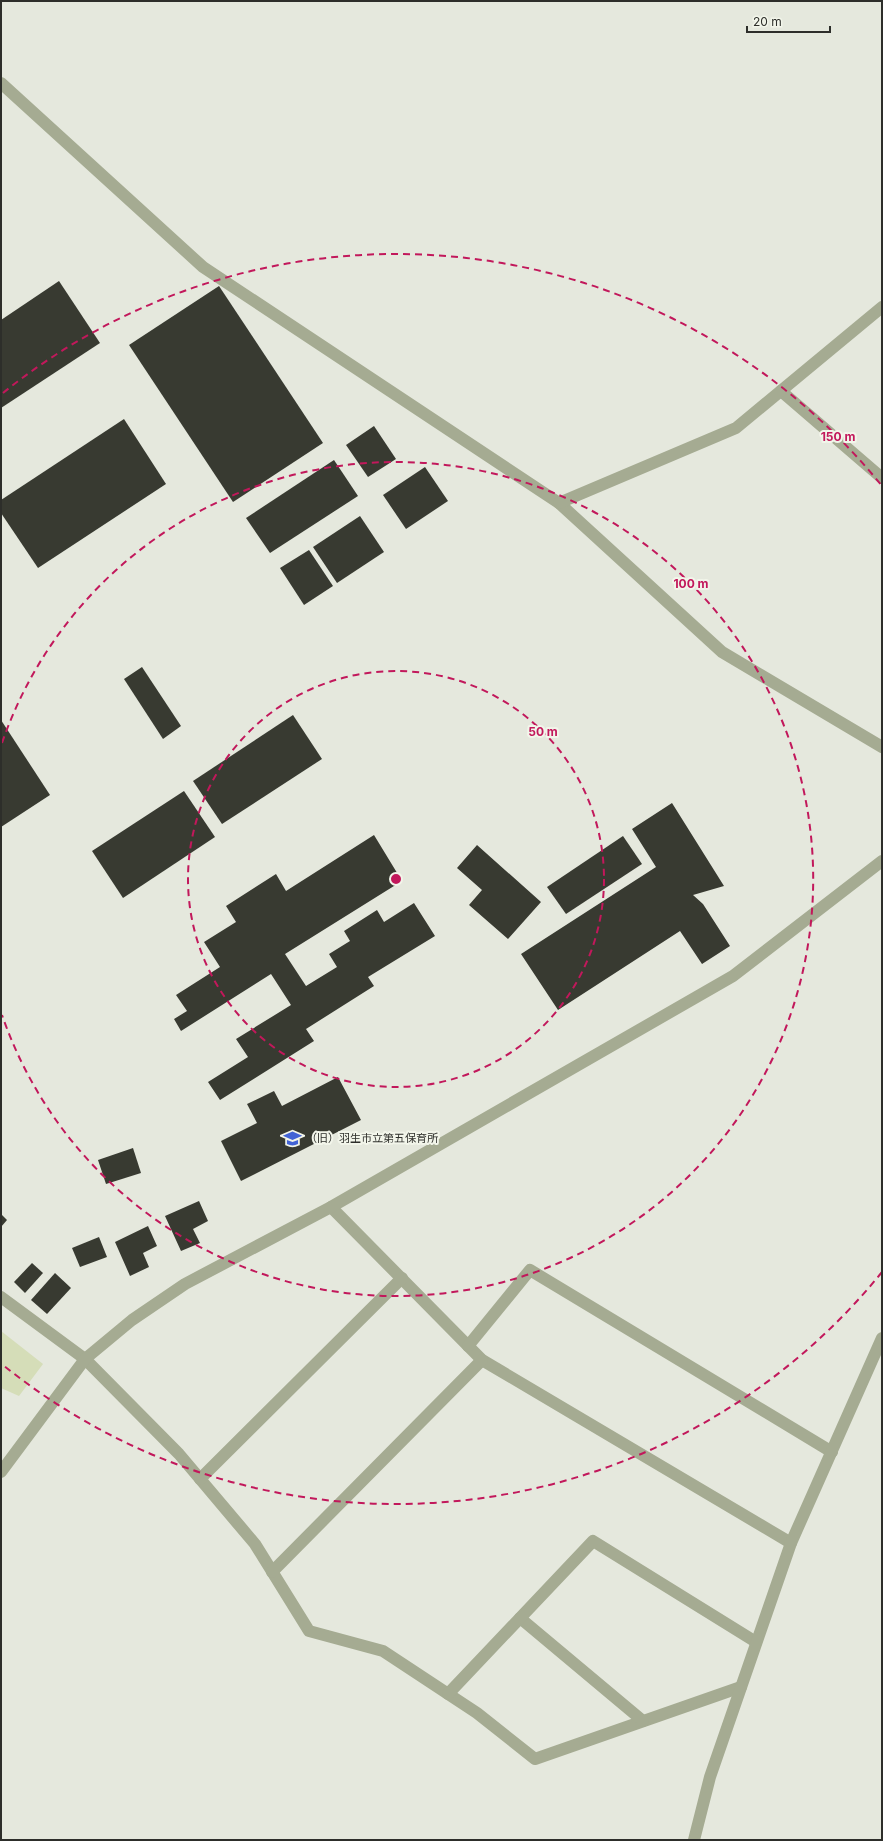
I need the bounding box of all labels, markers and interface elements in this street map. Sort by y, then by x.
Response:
scale bar [747,8,830,34]
text: 20 m [753,14,782,29]
text: 150 m [821,429,855,444]
text: 100 m [673,576,709,591]
text: 50 m [528,724,558,739]
centre of rings [389,872,403,886]
school or university icon: （旧）羽生市立第五保育所 [283,1128,303,1148]
place label: （旧）羽生市立第五保育所 [306,1131,439,1145]

